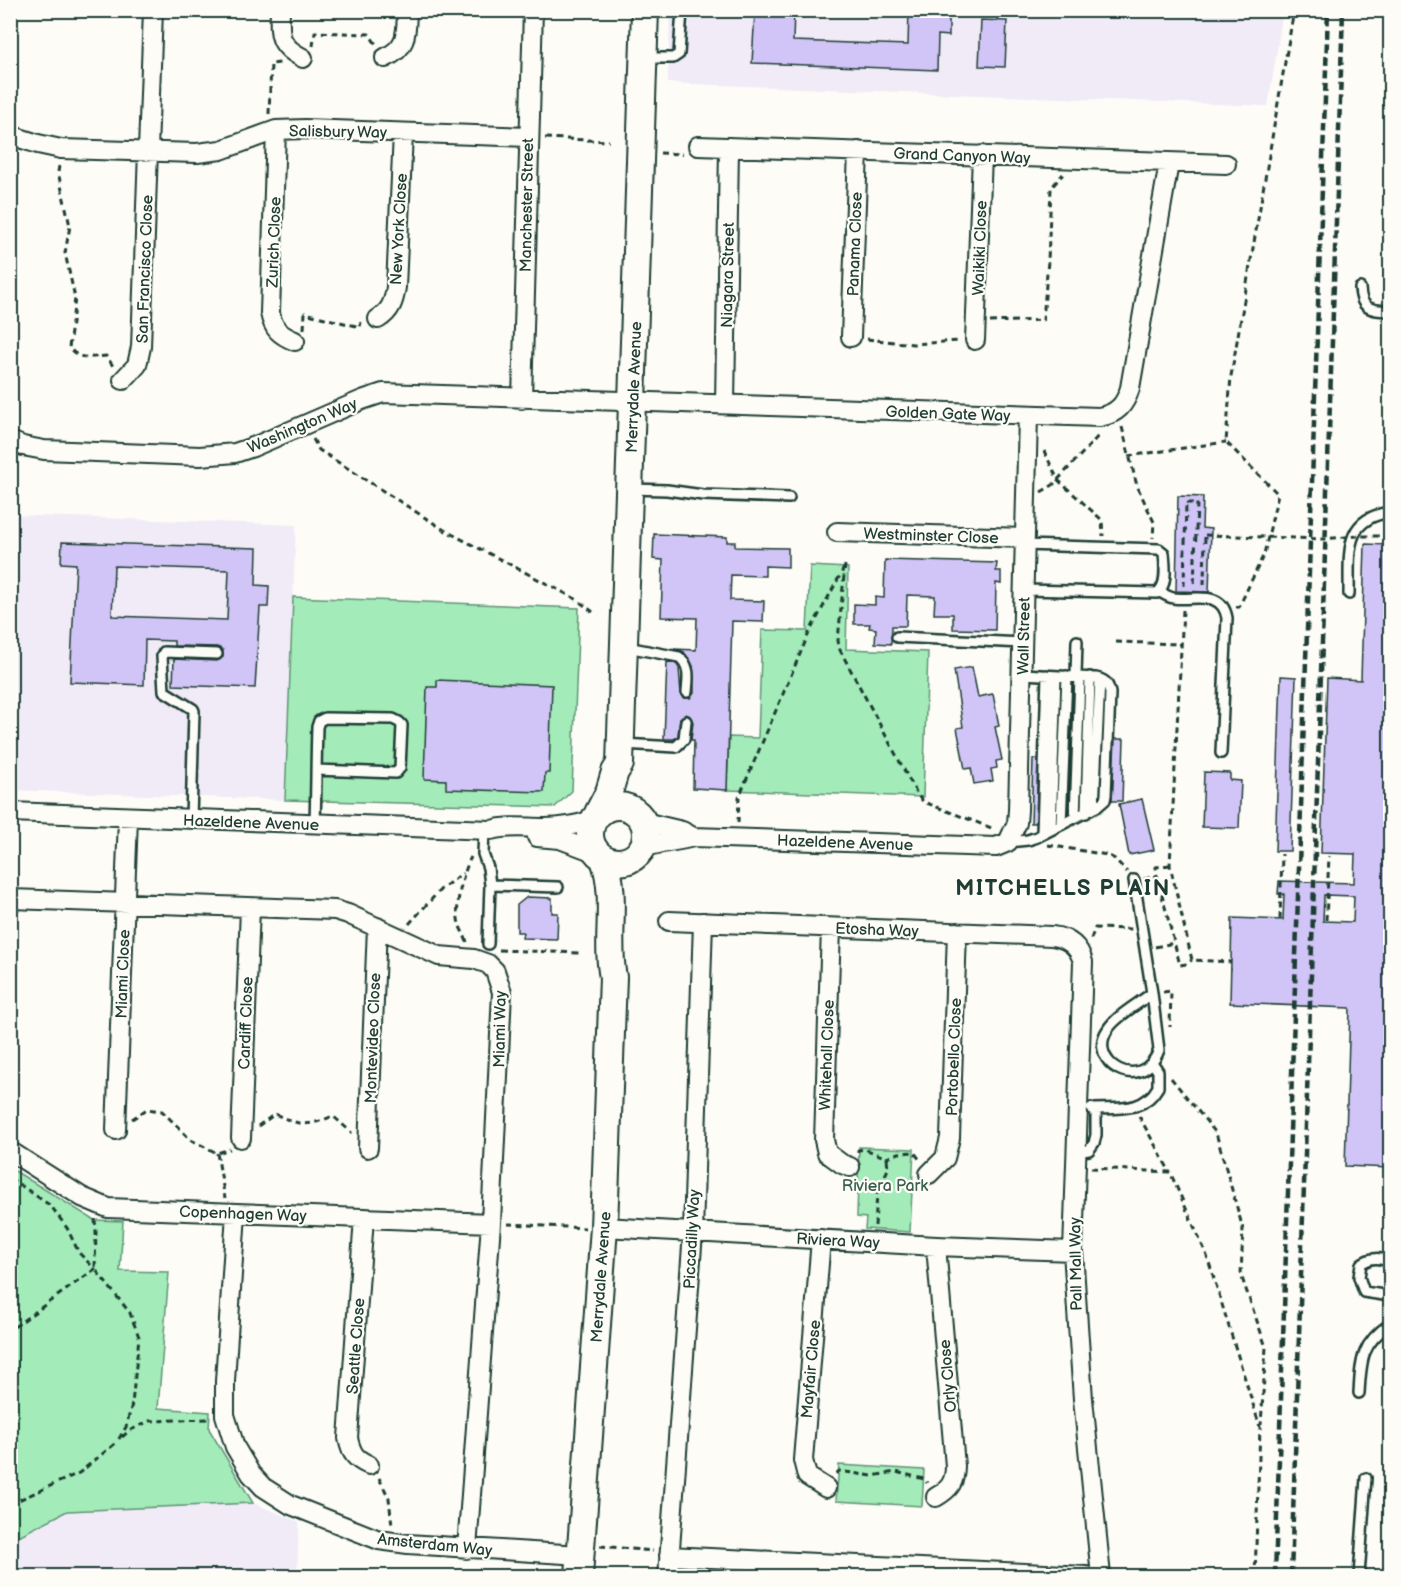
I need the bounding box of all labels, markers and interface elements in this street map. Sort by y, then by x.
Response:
street label: Salisbury Way [289,122,388,143]
street label: Manchester Street [517,138,538,272]
street label: Grand Canyon Way [893,145,1032,168]
street label: New York Close [387,172,412,285]
street label: Panama Close [844,191,867,297]
street label: San Francisco Close [133,194,158,344]
street label: Zurich Close [263,196,286,289]
street label: Waikiki Close [969,200,992,296]
street label: Niagara Street [718,222,739,328]
street label: Merrydale Avenue [623,320,646,453]
street label: Washington Way [245,394,361,458]
street label: Golden Gate Way [885,403,1012,426]
street label: Westminster Close [863,525,999,548]
street label: Wall Street [1014,597,1035,675]
street label: Hazeldene Avenue [183,812,320,835]
street label: Hazeldene Avenue [777,832,914,855]
district label: MITCHELLS PLAIN [955,875,1171,902]
street label: Etosha Way [835,920,920,941]
street label: Miami Close [112,929,135,1019]
street label: Montevideo Close [362,972,385,1104]
street label: Cardiff Close [235,976,258,1070]
street label: Miami Way [490,989,511,1068]
street label: Portobello Close [943,997,966,1116]
street label: Whitehall Close [816,999,839,1111]
park label: Riviera Park [842,1177,928,1196]
street label: Piccadilly Way [680,1188,705,1289]
street label: Copenhagen Way [179,1203,308,1226]
street label: Merrydale Avenue [587,1210,616,1343]
street label: Pall Mall Way [1066,1216,1087,1311]
street label: Riviera Way [796,1230,881,1253]
street label: Seattle Close [344,1297,369,1395]
street label: Mayfair Close [798,1319,825,1419]
street label: Orly Close [936,1338,961,1413]
street label: Amsterdam Way [376,1530,494,1561]

